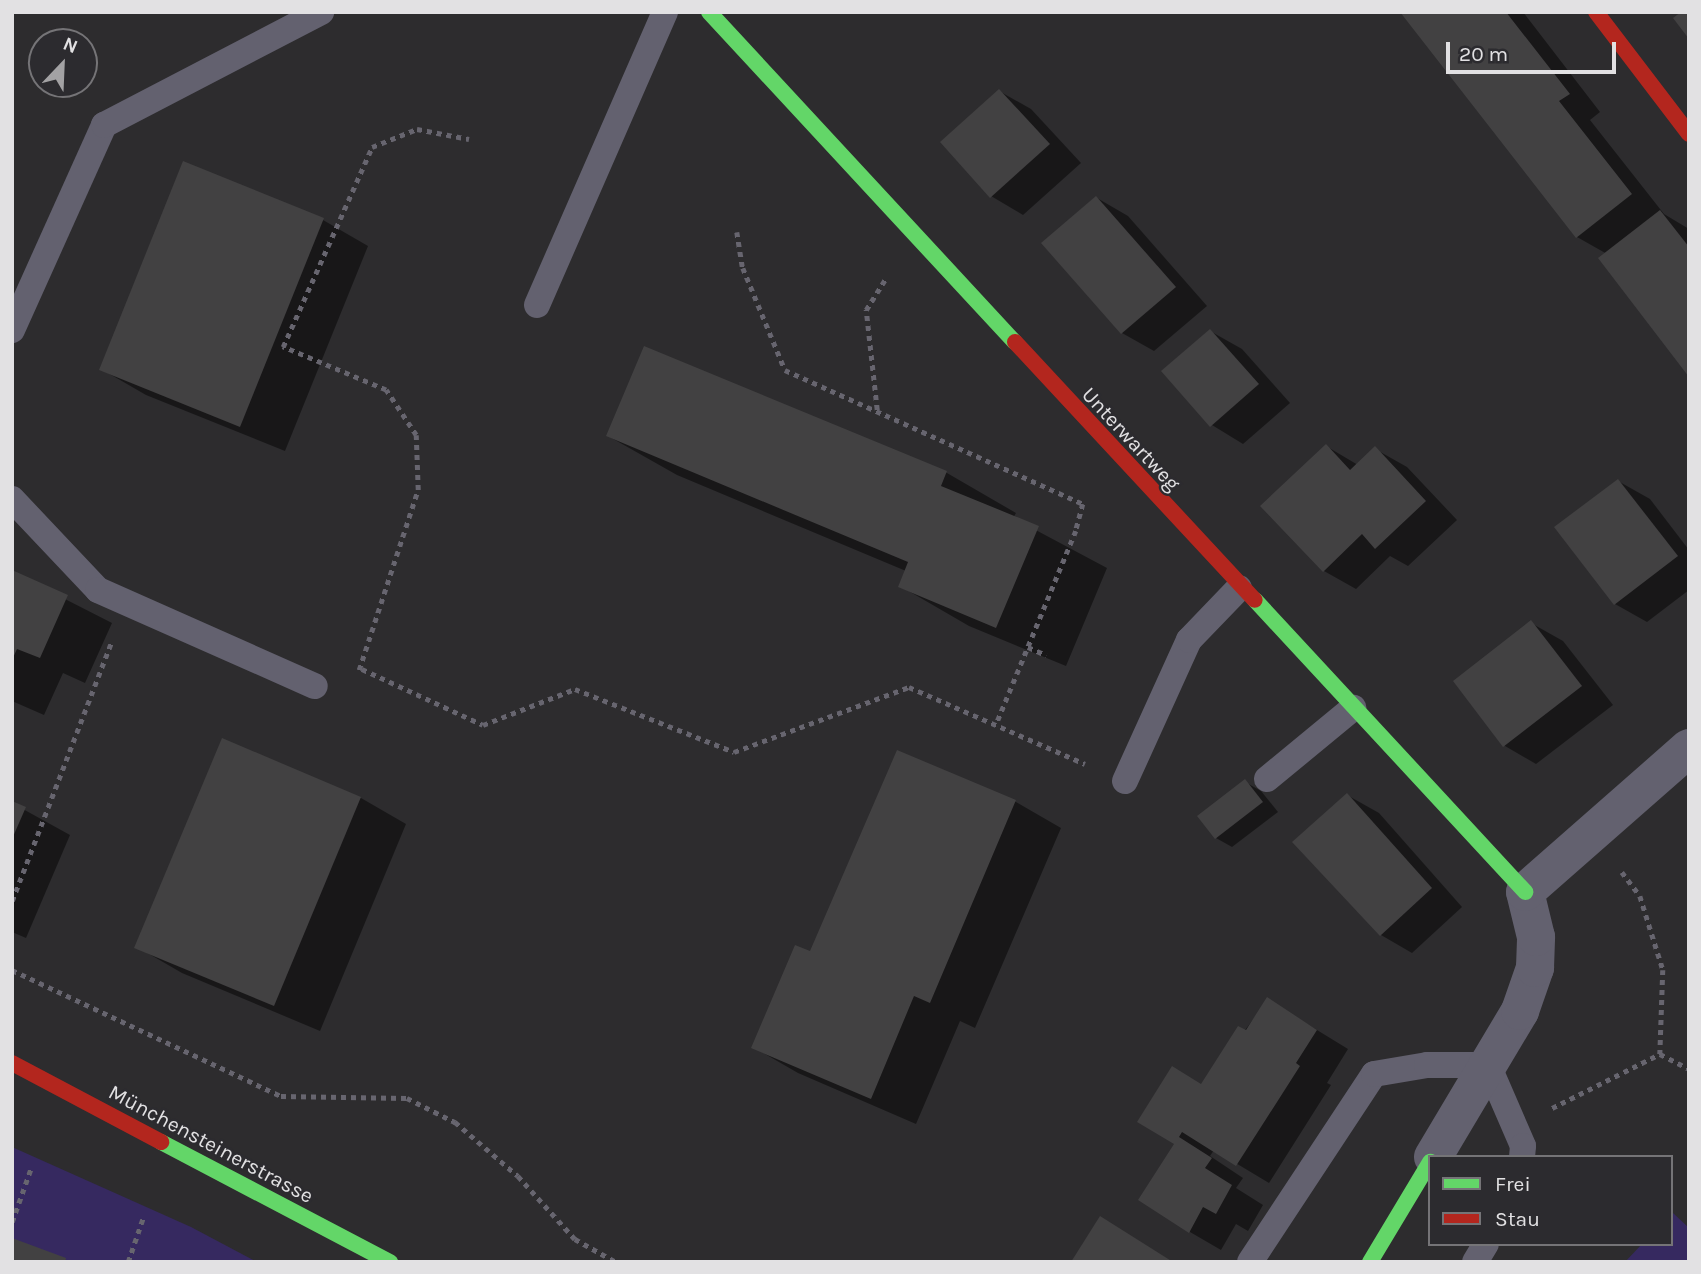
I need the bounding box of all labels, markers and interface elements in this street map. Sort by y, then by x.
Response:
north arrow [28,28,98,98]
scale bar [1449,28,1619,72]
text: N [60,33,81,58]
text: 20 m [1459,42,1508,66]
street label: Unterwartweg [1077,382,1185,496]
street label: Münchensteinerstrasse [104,1079,318,1209]
legend [1428,1155,1673,1246]
text: Frei [1495,1172,1531,1196]
text: Stau [1495,1207,1540,1231]

